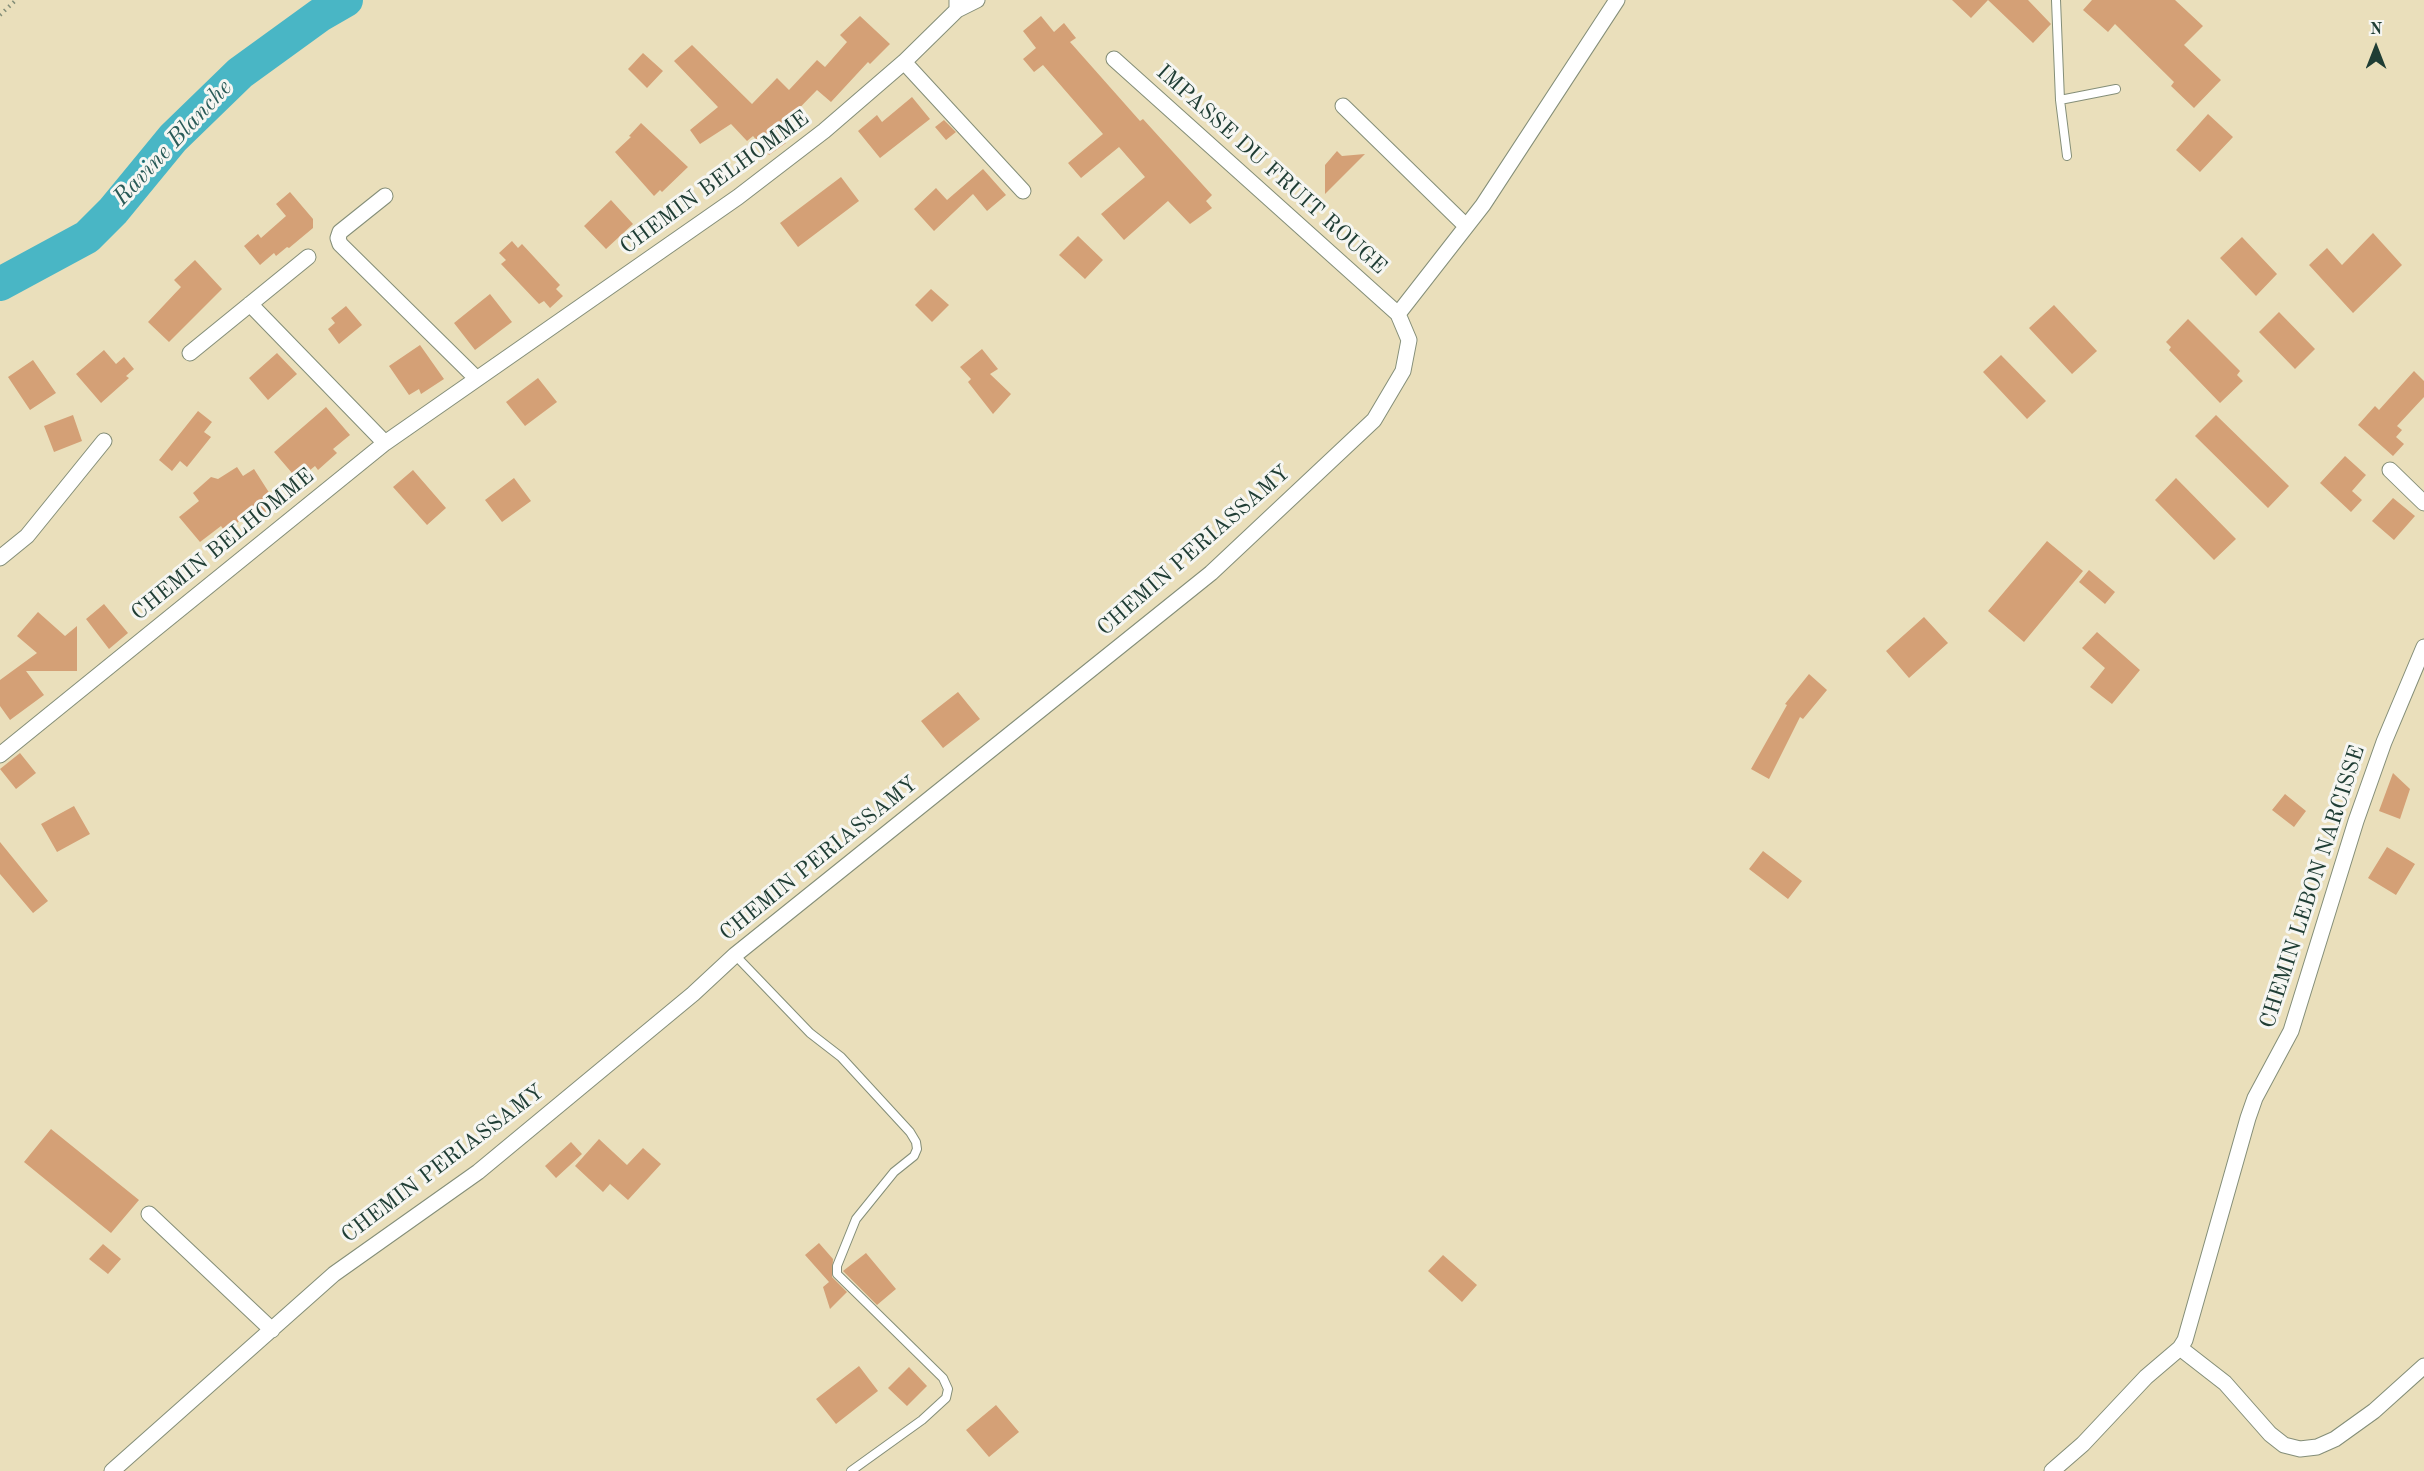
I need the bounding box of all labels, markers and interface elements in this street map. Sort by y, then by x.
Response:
north arrow [2346,18,2406,78]
text: N [2370,22,2382,38]
street label: IMPASSE DU FRUIT ROUGE [1150,59,1392,281]
water label: Ravine Blanche [107,74,239,212]
street label: CHEMIN BELHOMME [615,106,815,260]
street label: CHEMIN PERIASSAMY [1092,460,1296,642]
street label: CHEMIN BELHOMME [126,463,320,627]
street label: CHEMIN LEBON NARCISSE [2255,742,2371,1032]
street label: CHEMIN PERIASSAMY [715,771,923,947]
street label: CHEMIN PERIASSAMY [336,1079,550,1249]

